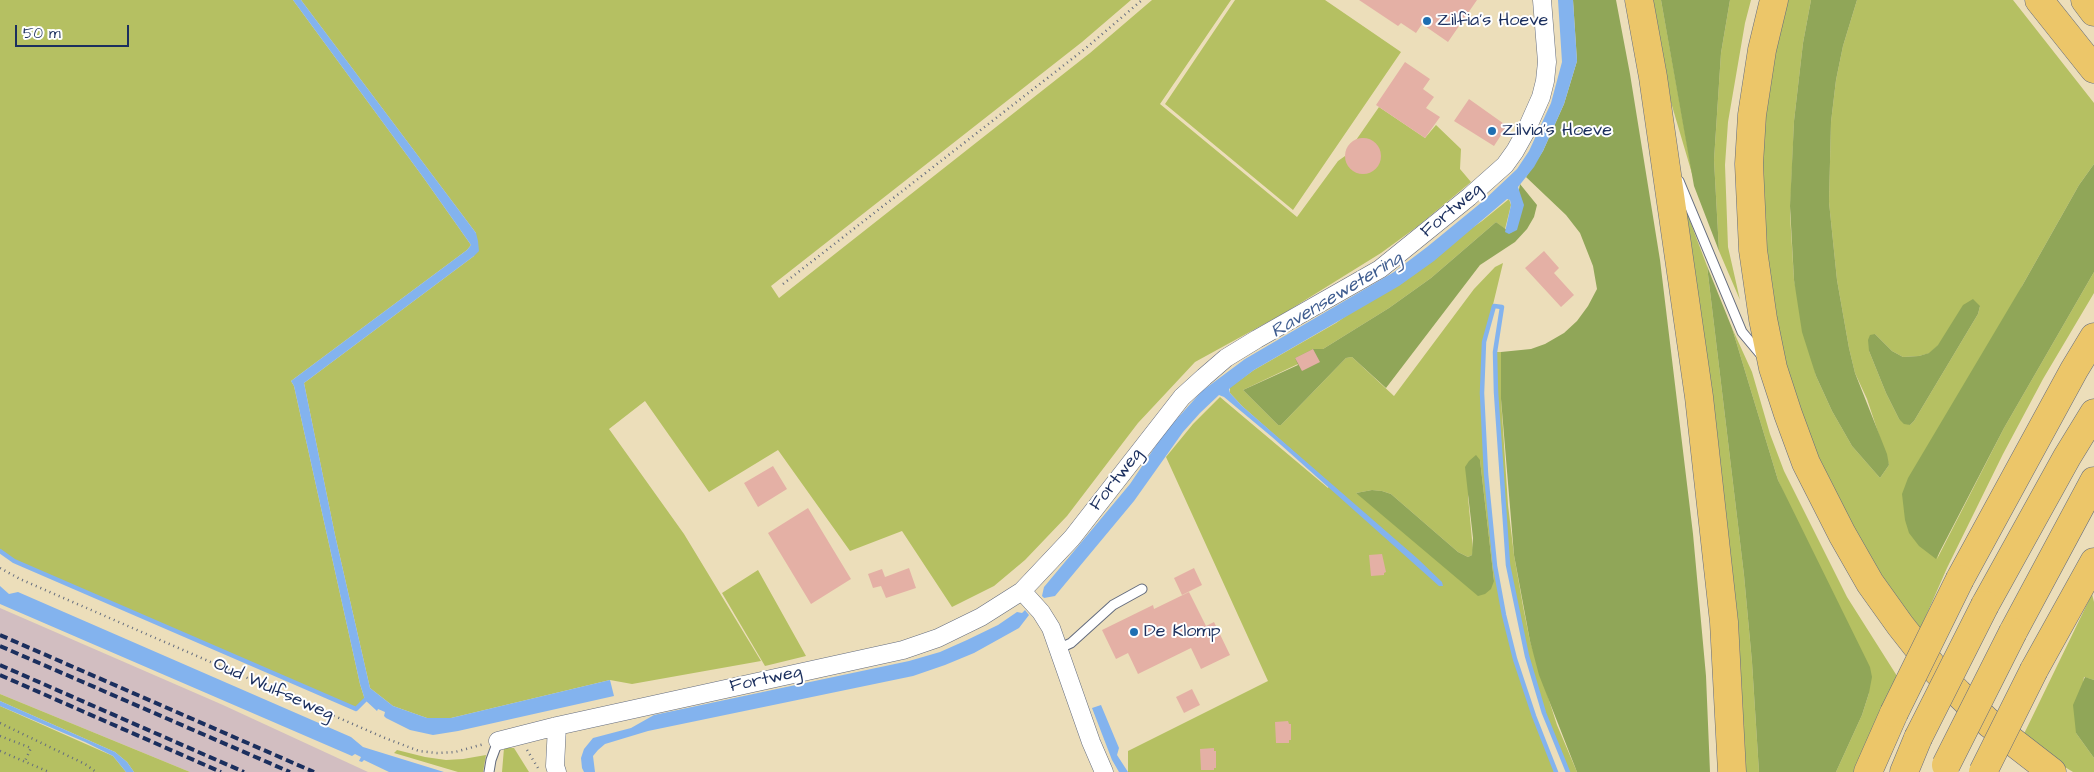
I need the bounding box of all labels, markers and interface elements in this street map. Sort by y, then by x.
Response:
place label: Zilfia's Hoeve [1437,10,1548,32]
scale bar [18,15,131,47]
marker: Zilfia's Hoeve [1421,15,1433,27]
text: 50 m [23,23,61,44]
place label: Zilvia's Hoeve [1502,120,1612,142]
marker: Zilvia's Hoeve [1486,125,1498,137]
street label: Fortweg [1417,179,1487,243]
water label: Ravensewetering [1267,248,1407,344]
street label: Fortweg [1086,444,1148,516]
place label: De Klomp [1144,621,1220,643]
marker: De Klomp [1128,626,1140,638]
street label: Oud Wulfseweg [209,654,337,726]
street label: Fortweg [728,662,804,698]

